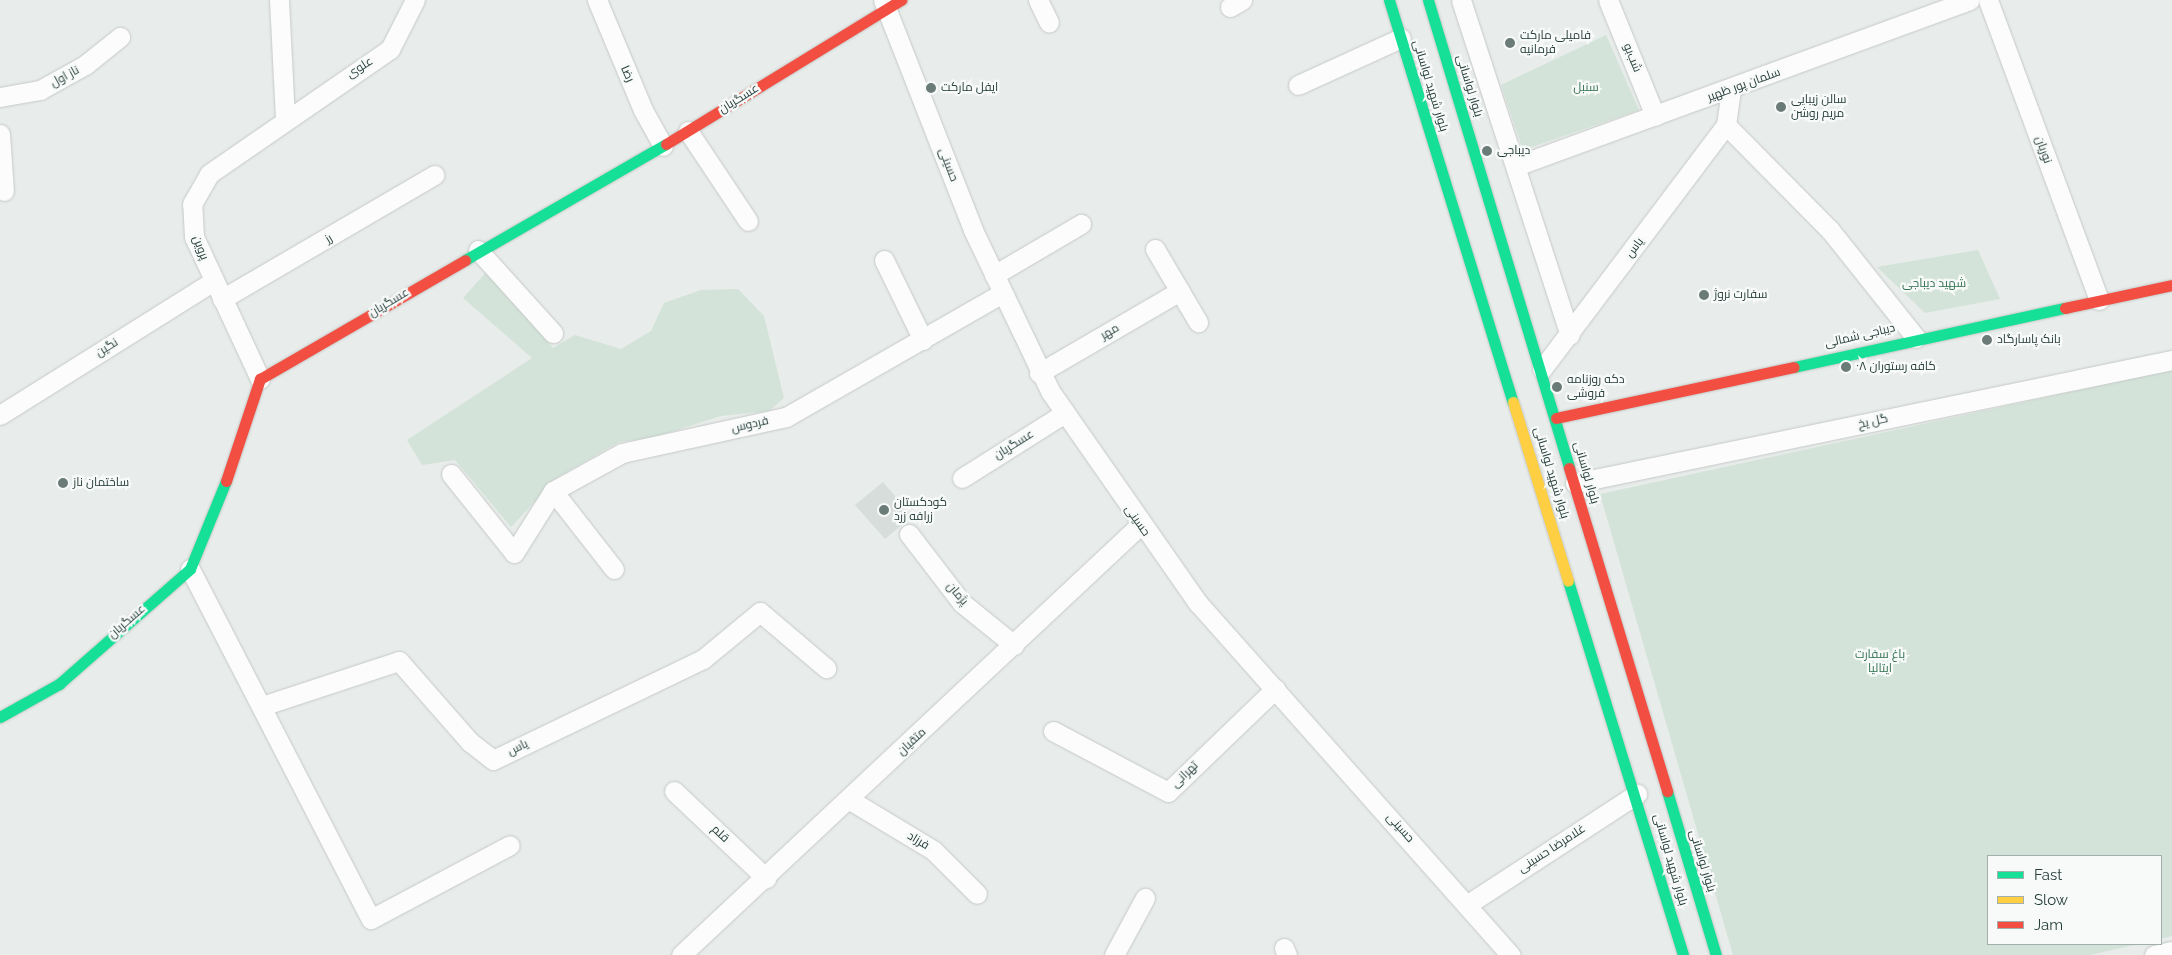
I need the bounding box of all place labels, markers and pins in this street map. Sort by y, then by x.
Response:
place label: فامیلی مارکت فرمانیه [1520,29,1591,57]
marker: فامیلی مارکت فرمانیه [1504,37,1516,49]
place label: ایفل مارکت [941,81,998,95]
marker: ایفل مارکت [925,82,937,94]
place label: سالن زیبایی مریم روشن [1791,93,1846,121]
marker: سالن زیبایی مریم روشن [1775,101,1787,113]
place label: دیباجی [1497,144,1530,158]
marker: دیباجی [1481,145,1493,157]
place label: سفارت نروژ [1714,288,1767,302]
marker: سفارت نروژ [1698,289,1710,301]
place label: بانک پاسارگاد [1997,333,2061,347]
marker: بانک پاسارگاد [1981,334,1993,346]
place label: کافه رستوران ٠٨ [1856,360,1936,374]
marker: کافه رستوران ٠٨ [1840,361,1852,373]
place label: دکه روزنامه فروشی [1567,373,1625,401]
marker: دکه روزنامه فروشی [1551,381,1563,393]
place label: ساختمان ناز [73,476,129,490]
marker: ساختمان ناز [57,477,69,489]
place label: کودکستان زرافه زرد [894,496,947,524]
marker: کودکستان زرافه زرد [878,504,890,516]

